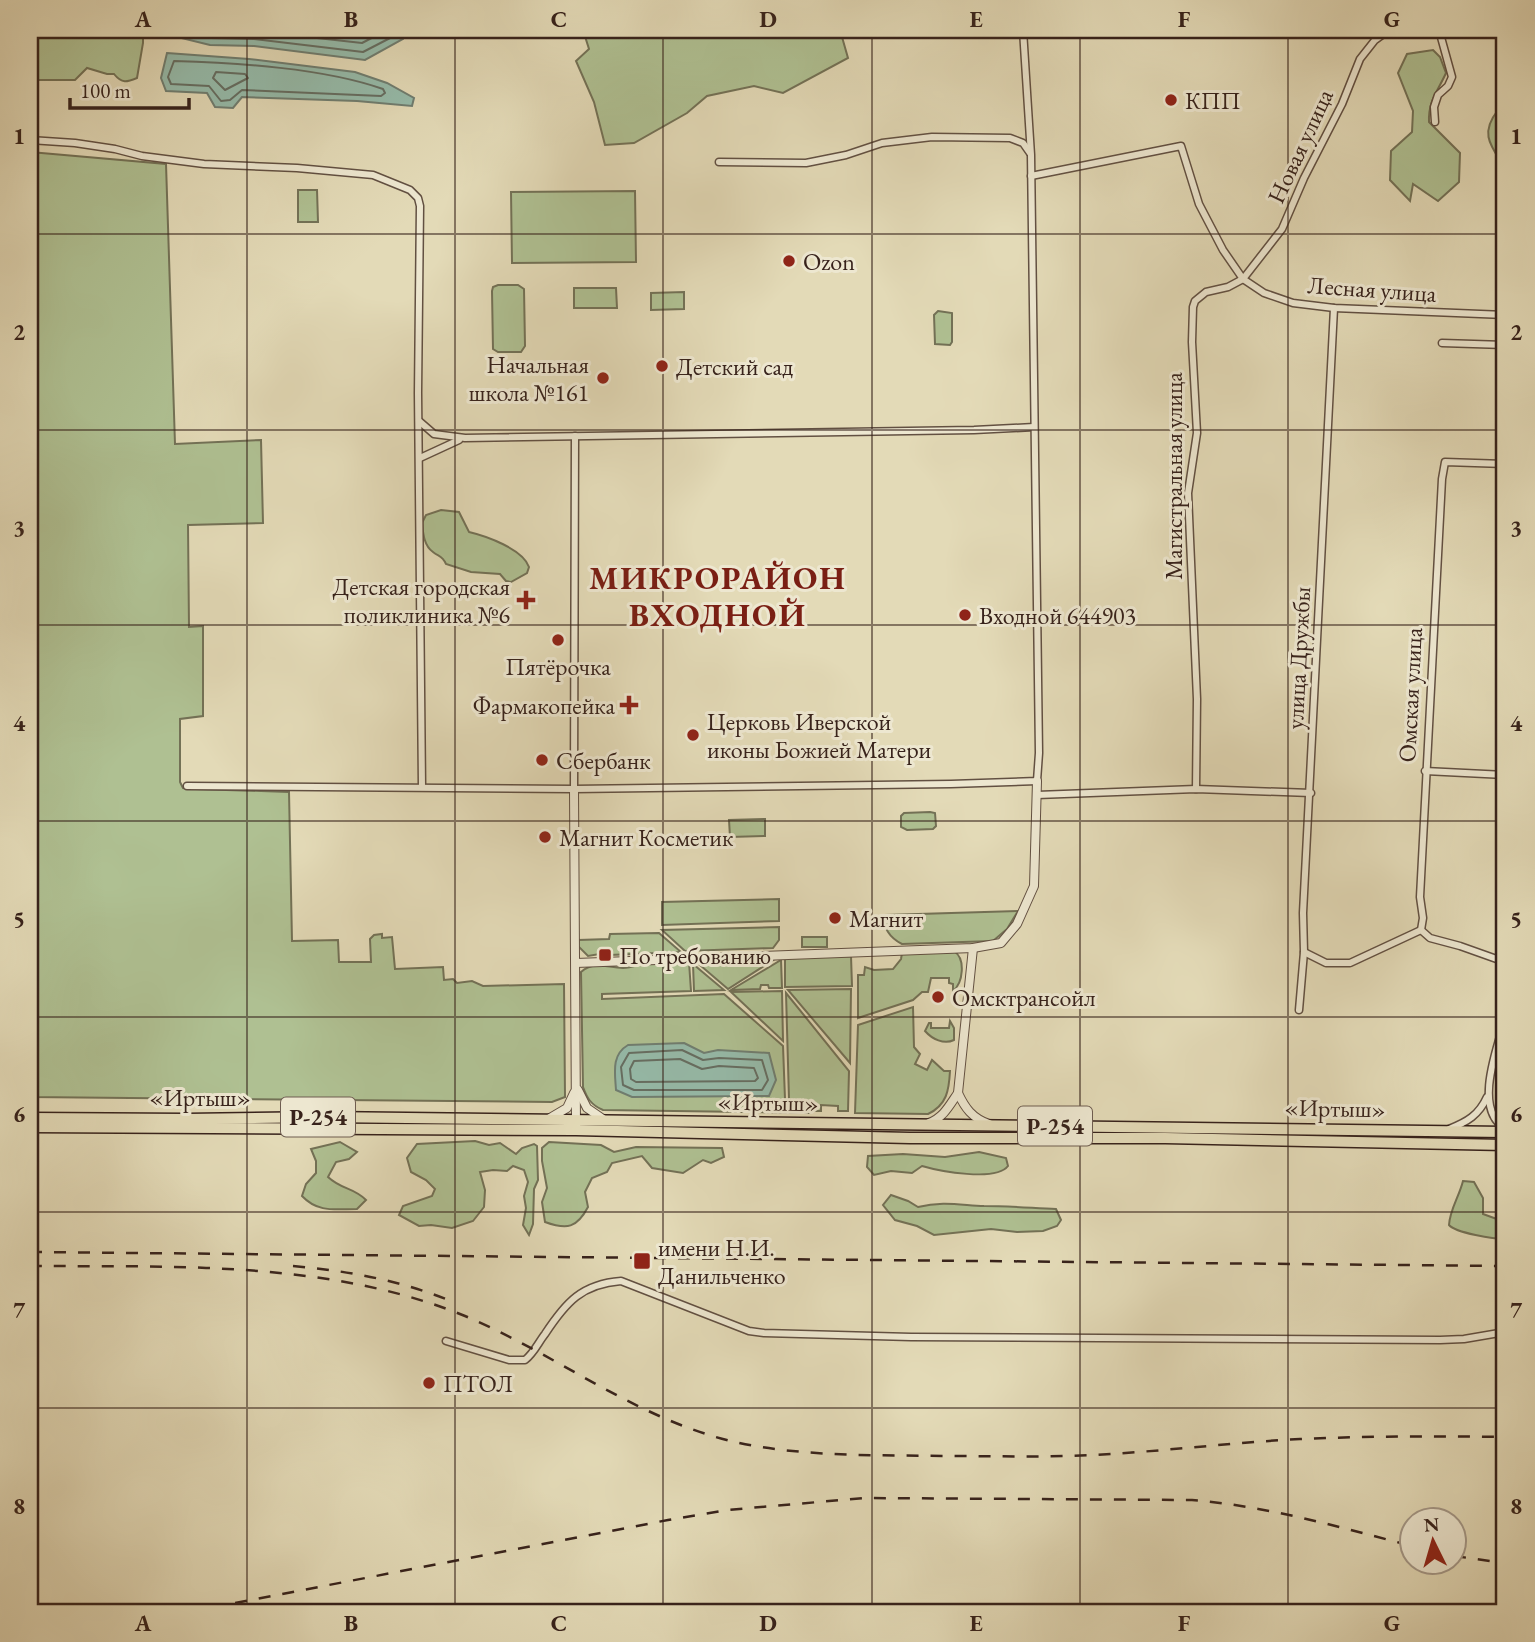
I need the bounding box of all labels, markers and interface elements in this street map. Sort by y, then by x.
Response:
text: A [134,4,152,34]
text: B [344,4,358,34]
text: C [551,4,567,34]
text: D [759,4,777,34]
text: E [969,4,983,34]
text: F [1178,4,1191,34]
text: G [1384,4,1400,34]
scale bar [70,66,189,110]
text: 100 m [80,77,131,104]
street label: Новая улица [1260,83,1340,208]
place label: КПП [1185,85,1241,116]
marker: КПП [1163,92,1179,108]
text: 1 [13,121,25,151]
text: 1 [1510,121,1522,151]
place label: Ozon [803,246,855,277]
marker: Ozon [781,253,797,269]
street label: Лесная улица [1306,269,1438,309]
text: 2 [13,317,25,347]
text: 2 [1510,317,1522,347]
place label: Начальная школа №161 [469,349,589,408]
place label: Детский сад [676,351,793,382]
marker: Детский сад [654,358,670,374]
marker: Начальная школа №161 [595,370,611,386]
street label: Магистральная улица [1158,372,1189,580]
text: 3 [13,513,25,543]
text: 3 [1510,513,1522,543]
district label: МИКРОРАЙОН ВХОДНОЙ [589,557,847,636]
place label: Детская городская поликлиника №6 [332,571,510,630]
street label: улица Дружбы [1279,585,1317,730]
marker: Детская городская поликлиника №6 [516,590,536,610]
place label: Входной 644903 [979,600,1136,631]
marker: Входной 644903 [957,607,973,623]
street label: Омская улица [1391,626,1429,763]
marker: Пятёрочка [550,632,566,648]
place label: Пятёрочка [505,651,611,682]
place label: Фармакопейка [473,690,615,721]
marker: Фармакопейка [621,697,637,713]
place label: Церковь Иверской иконы Божией Матери [707,706,932,765]
text: 4 [13,708,26,738]
text: 4 [1510,708,1523,738]
marker: Церковь Иверской иконы Божией Матери [685,727,701,743]
place label: Сбербанк [556,745,651,776]
marker: Сбербанк [534,752,550,768]
place label: Магнит Косметик [559,822,734,853]
marker: Магнит Косметик [537,829,553,845]
place label: Магнит [849,903,923,934]
text: 5 [13,904,25,934]
text: 5 [1510,904,1522,934]
marker: Магнит [827,910,843,926]
place label: По требованию [619,940,771,971]
marker: По требованию [597,947,613,963]
place label: Омсктрансойл [952,982,1095,1013]
marker: Омсктрансойл [930,989,946,1005]
street label: «Иртыш» [149,1082,251,1113]
street label: «Иртыш» [717,1086,819,1118]
street label: «Иртыш» [1284,1092,1386,1124]
road number: Р-254 [281,1098,355,1136]
text: 6 [13,1099,25,1129]
text: 6 [1510,1099,1522,1129]
road number: Р-254 [1018,1106,1092,1146]
place label: имени Н.И. Данильченко [658,1232,786,1291]
marker: имени Н.И. Данильченко [632,1251,652,1271]
text: 7 [13,1295,26,1325]
text: 7 [1510,1295,1523,1325]
place label: ПТОЛ [443,1368,513,1399]
marker: ПТОЛ [421,1375,437,1391]
text: 8 [13,1491,25,1521]
text: 8 [1510,1491,1522,1521]
north arrow [1398,1506,1468,1576]
text: N [1423,1511,1441,1538]
text: A [134,1608,152,1638]
text: B [344,1608,358,1638]
text: C [551,1608,567,1638]
text: D [759,1608,777,1638]
text: E [969,1608,983,1638]
text: F [1178,1608,1191,1638]
text: G [1384,1608,1400,1638]

